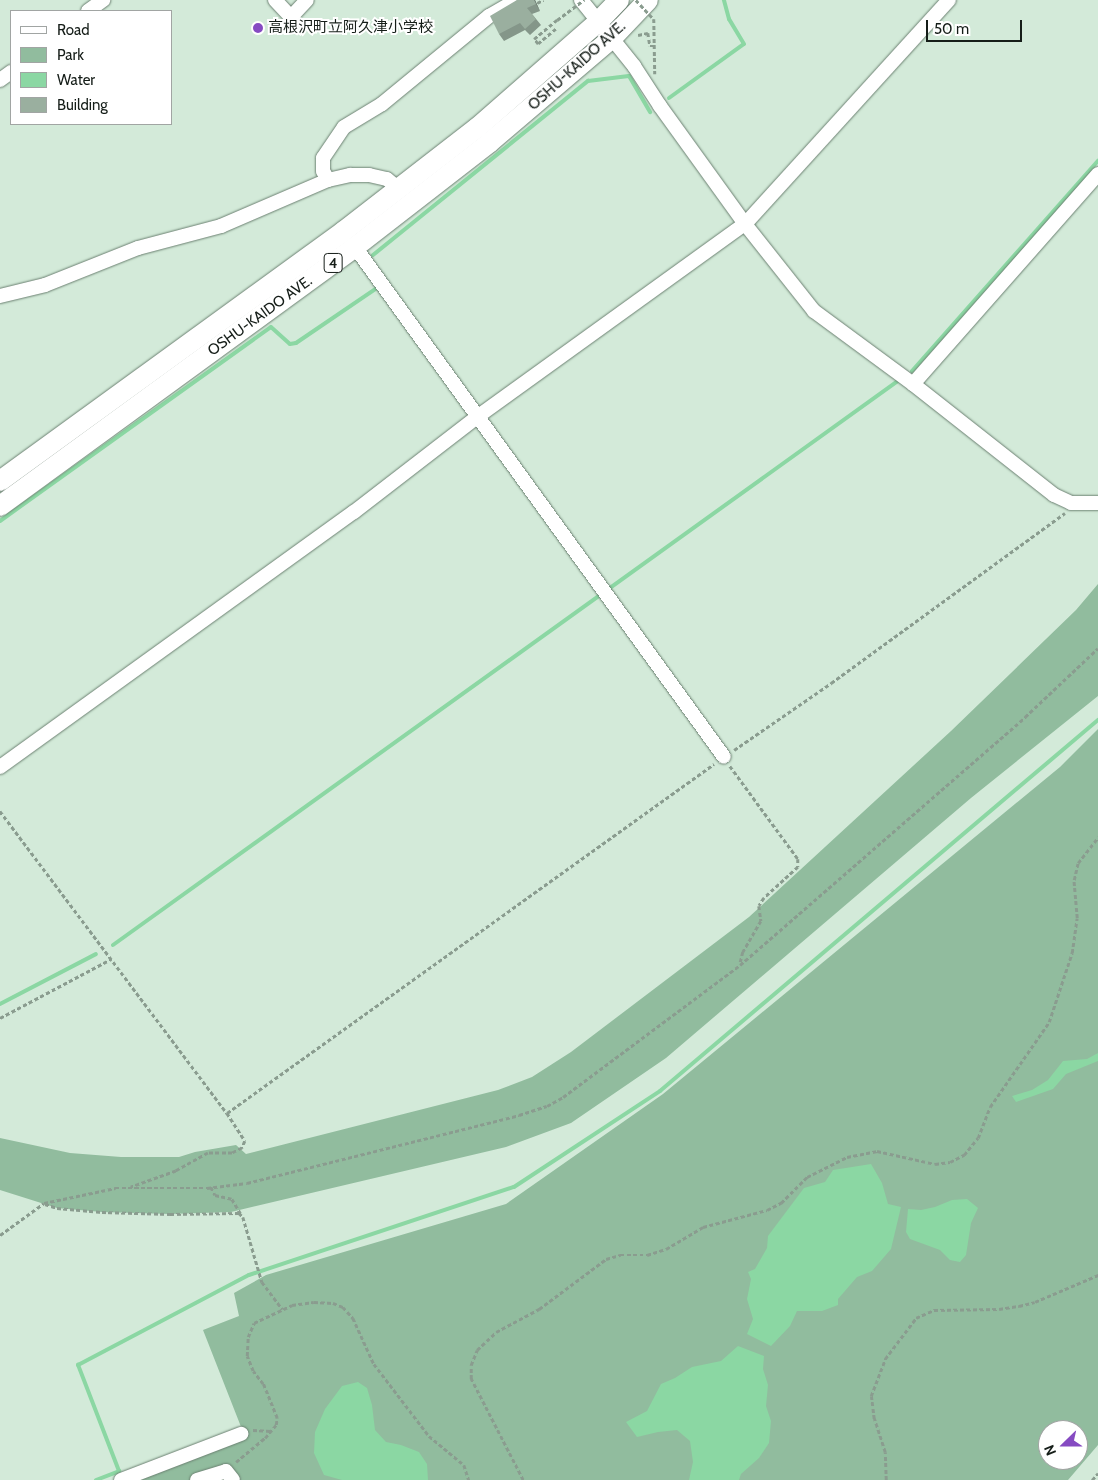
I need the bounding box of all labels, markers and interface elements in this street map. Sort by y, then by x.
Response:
legend [10,10,172,125]
scale bar [928,10,1024,42]
street label: OSHU-KAIDO AVE. [525,18,629,114]
place label: 高根沢町立阿久津小学校 [268,19,433,37]
text: 50 m [934,20,969,38]
text: Road [57,21,90,39]
marker: 高根沢町立阿久津小学校 [252,22,264,34]
text: Park [57,46,84,64]
text: Water [57,71,95,89]
text: Building [57,96,108,114]
road number: 4 [323,252,343,274]
street label: OSHU-KAIDO AVE. [204,272,316,360]
north arrow [1038,1420,1088,1470]
text: N [1040,1442,1060,1458]

